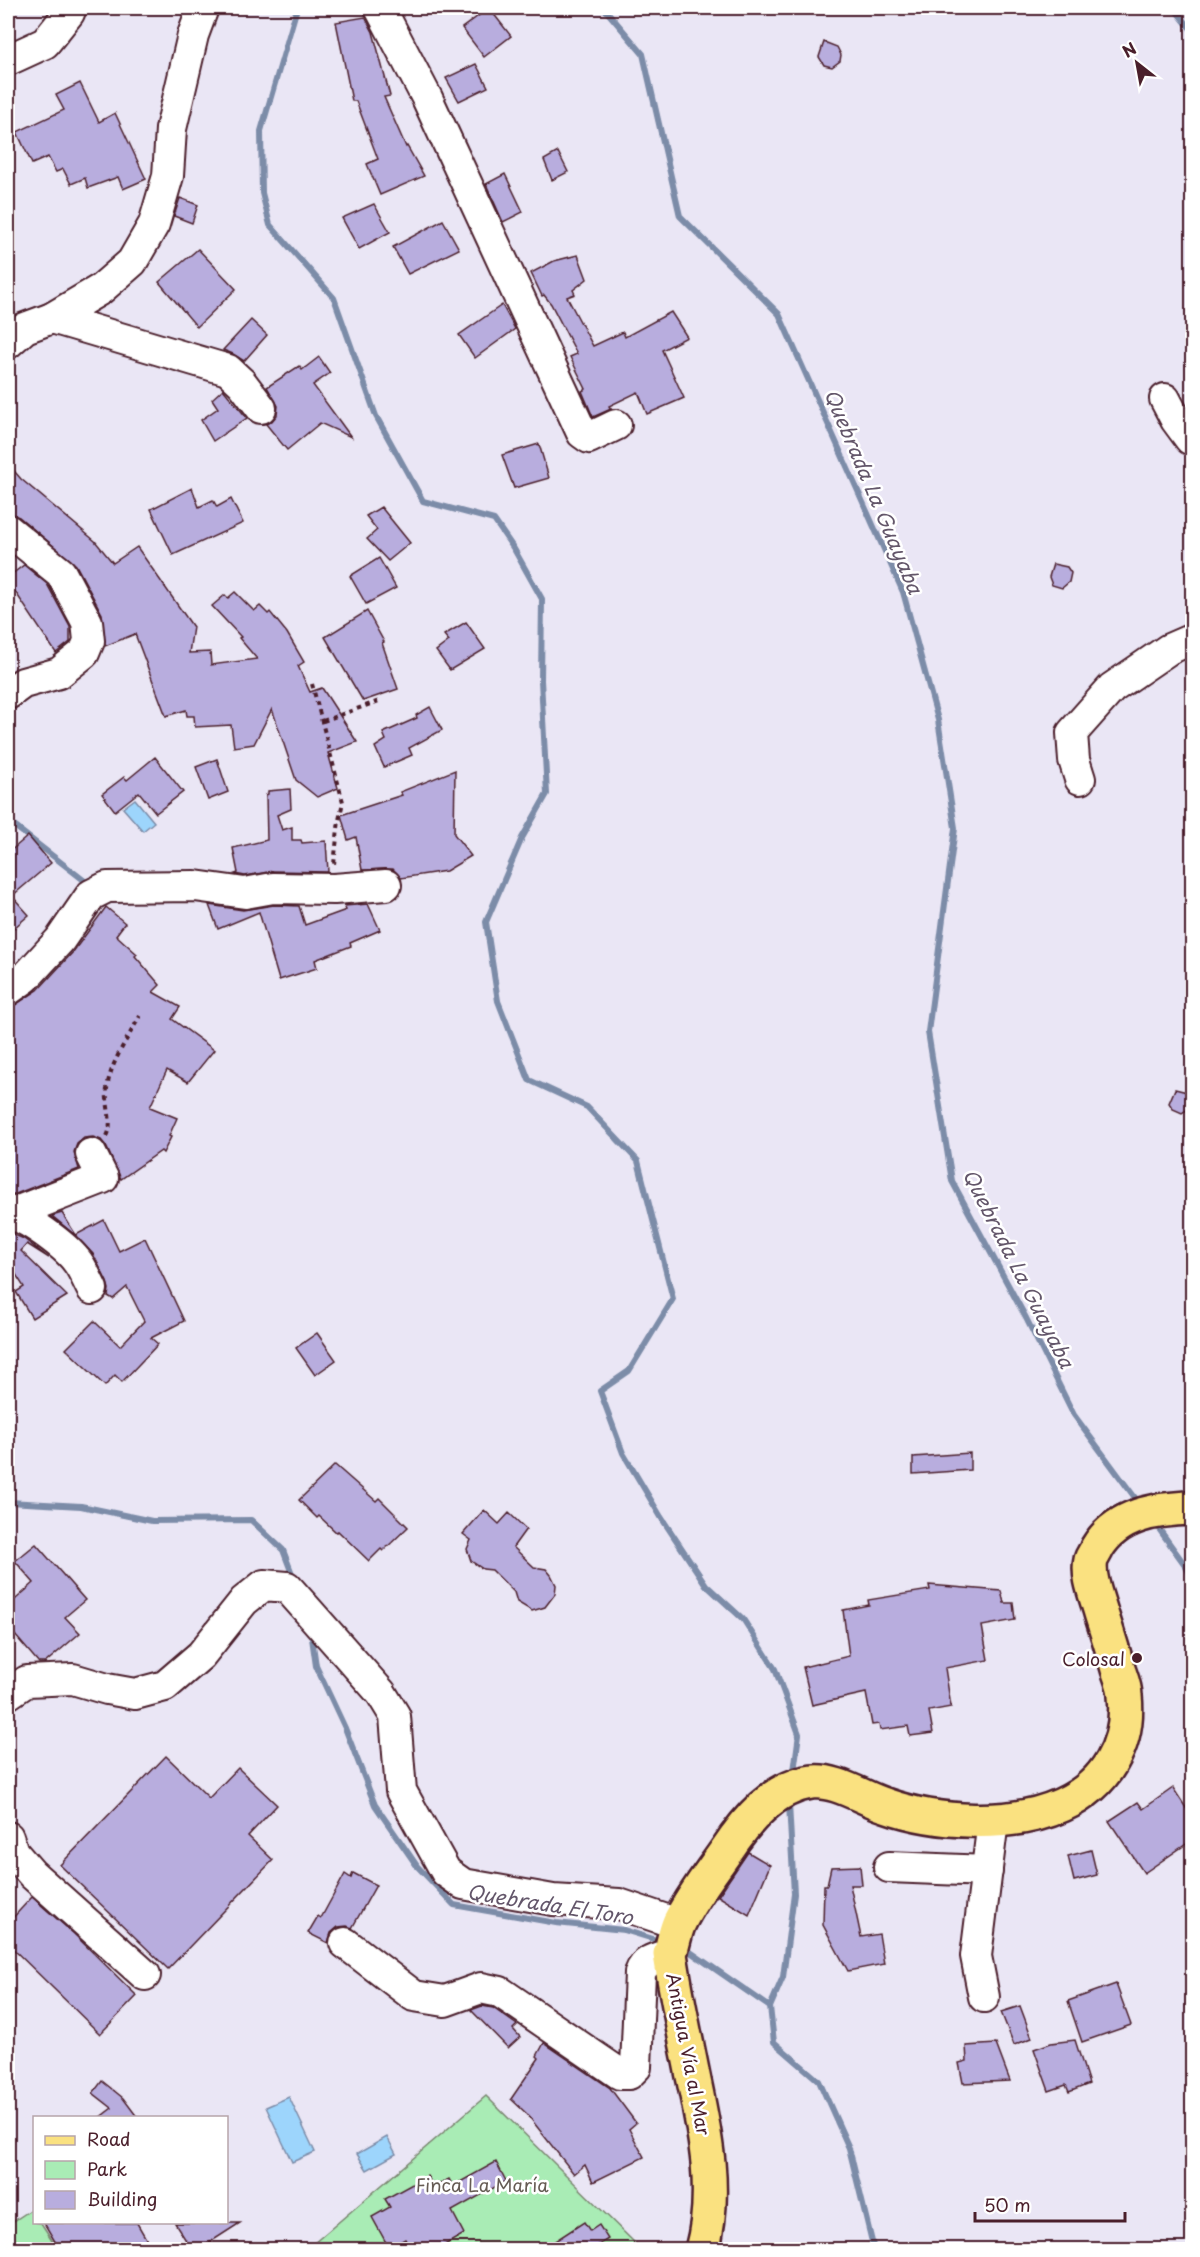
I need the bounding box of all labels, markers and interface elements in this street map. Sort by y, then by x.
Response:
north arrow [1107,33,1167,93]
text: N [1117,36,1140,63]
water label: Quebrada La Guayaba [817,384,931,599]
water label: Quebrada La Guayaba [956,1163,1083,1374]
place label: Colosal [1062,1645,1125,1672]
marker: Colosal [1130,1651,1144,1665]
water label: Quebrada El Toro [465,1876,637,1932]
street label: Antigua Vía al Mar [660,1970,718,2138]
legend [33,2116,228,2224]
text: Road [87,2125,131,2152]
text: Park [87,2155,127,2182]
park label: Finca La María [415,2171,549,2198]
text: Building [87,2185,157,2212]
scale bar [975,2185,1125,2223]
text: 50 m [984,2191,1031,2218]

